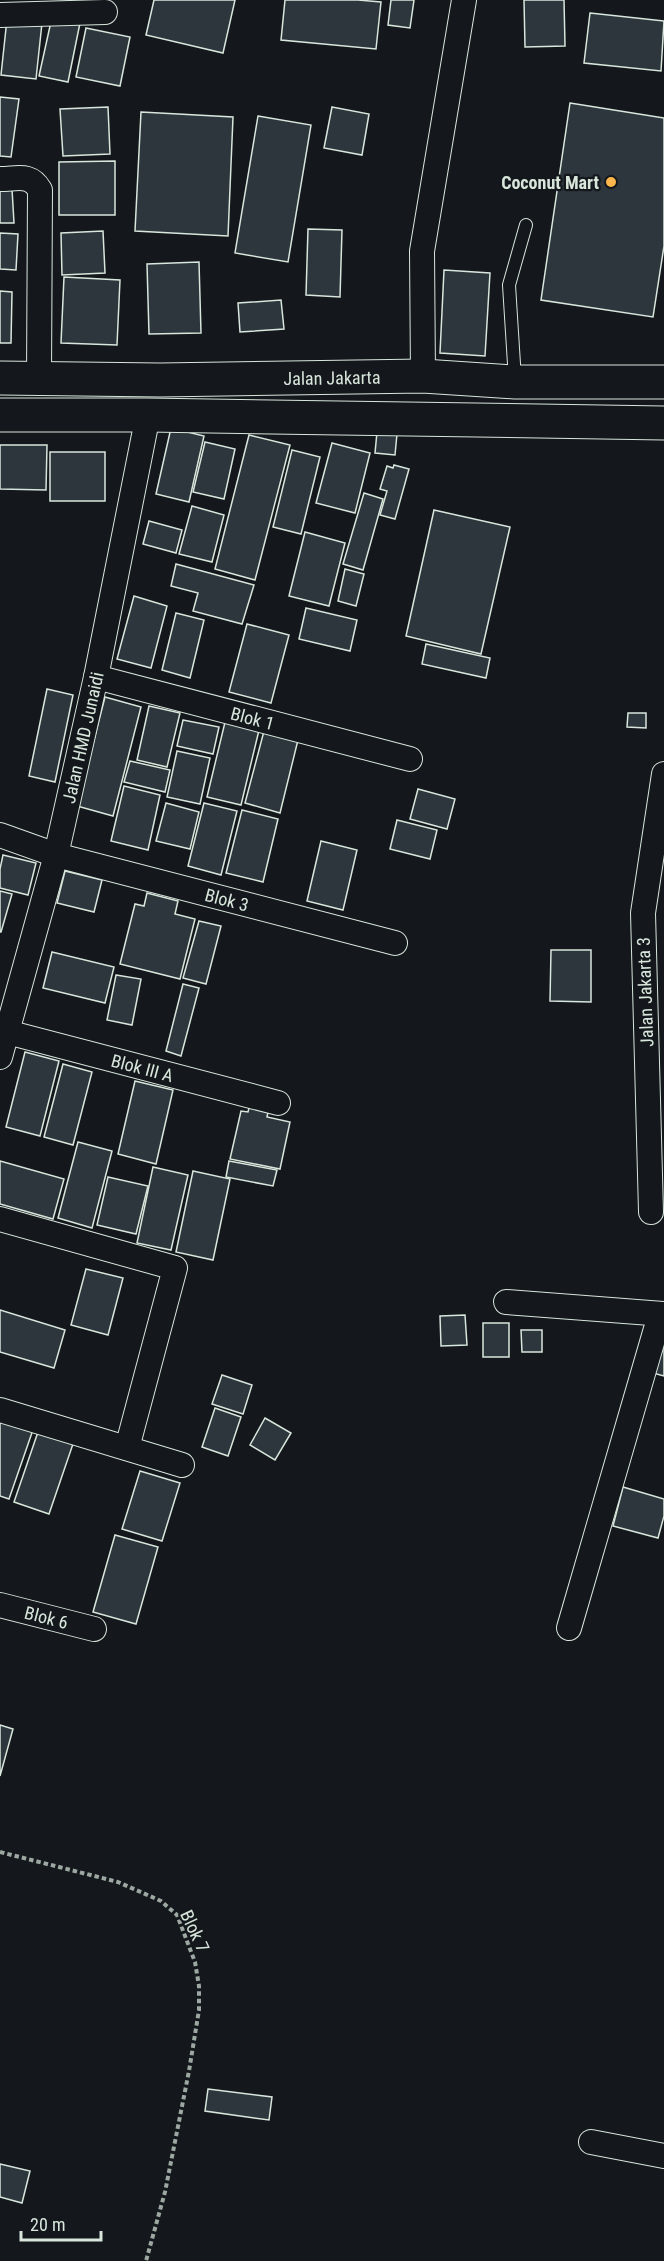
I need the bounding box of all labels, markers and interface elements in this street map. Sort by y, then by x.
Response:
place label: Coconut Mart [501,172,599,193]
marker: Coconut Mart [604,175,618,189]
street label: Jalan Jakarta [283,366,381,389]
street label: Jalan HMD Junaidi [57,670,107,805]
street label: Blok 1 [229,702,277,734]
street label: Blok 3 [203,884,251,915]
street label: Jalan Jakarta 3 [633,937,657,1047]
street label: Blok III A [109,1049,176,1086]
street label: Blok 6 [23,1601,71,1633]
street label: Blok 7 [176,1907,214,1956]
scale bar [21,2204,100,2242]
text: 20 m [30,2214,65,2235]

